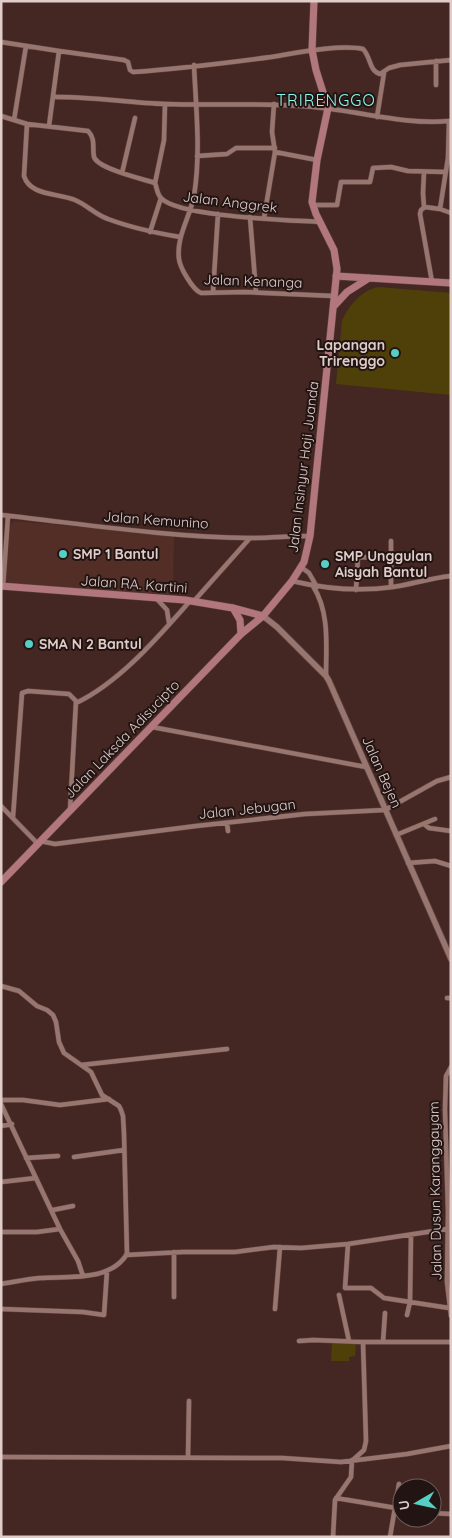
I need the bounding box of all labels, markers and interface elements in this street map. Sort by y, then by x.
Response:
district label: TRIRENGGO [276,90,376,110]
street label: Jalan Anggrek [182,187,278,217]
street label: Jalan Kenanga [203,270,303,292]
place label: Lapangan Trirenggo [316,336,385,370]
marker: Lapangan Trirenggo [389,347,401,359]
street label: Jalan Insinyur Haji Juanda [284,380,322,554]
street label: Jalan Kemunino [103,507,209,533]
place label: SMP 1 Bantul [73,545,159,563]
place label: SMP Unggulan Aisyah Bantul [335,547,432,581]
marker: SMP 1 Bantul [57,548,69,560]
marker: SMP Unggulan Aisyah Bantul [319,558,331,570]
street label: Jalan RA. Kartini [80,571,188,597]
place label: SMA N 2 Bantul [39,635,142,653]
marker: SMA N 2 Bantul [23,638,35,650]
street label: Jalan Laksda Adisucipto [61,676,183,802]
street label: Jalan Bejen [358,733,406,811]
street label: Jalan Jebugan [198,795,296,823]
street label: Jalan Dusun Karanggayam [424,1101,446,1281]
north arrow [392,1478,442,1528]
text: U [394,1499,414,1511]

